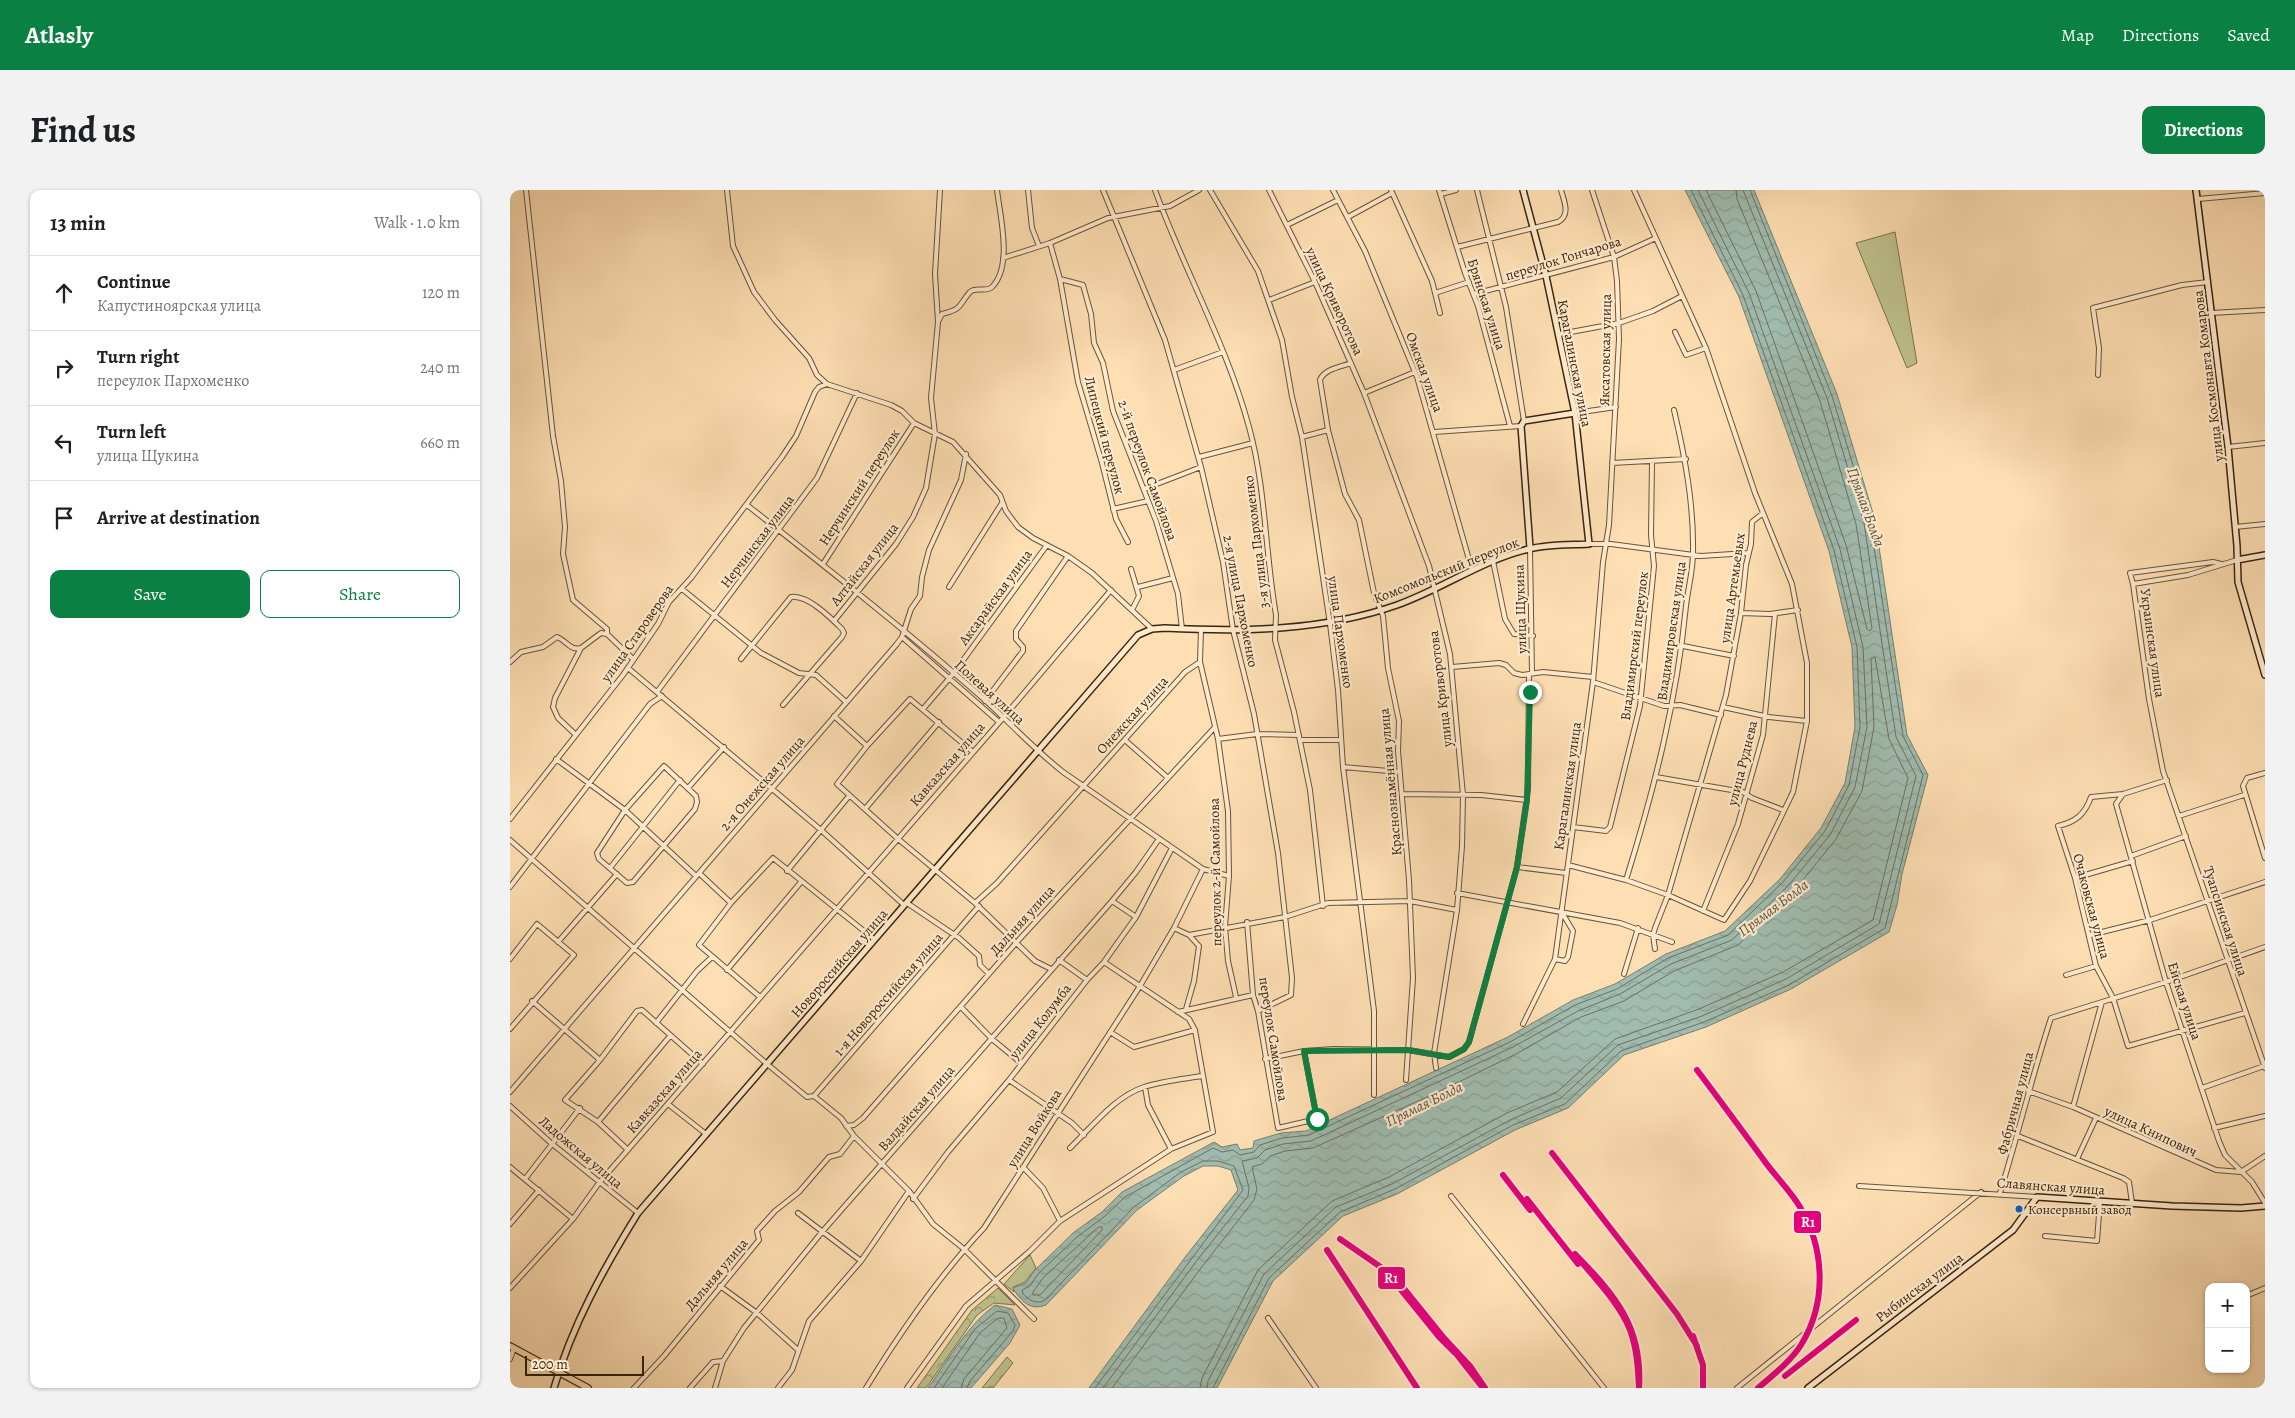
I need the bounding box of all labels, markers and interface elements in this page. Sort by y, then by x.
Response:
text: Atlasly [25,19,93,51]
text: Map [2061,23,2094,47]
text: Directions [2122,23,2199,47]
text: Saved [2227,23,2270,47]
text: Find us [30,106,136,154]
button: Directions [2142,106,2265,154]
text: 13 min [50,209,106,237]
text: Walk · 1.0 km [374,212,460,234]
street label: переулок Гончарова [1503,232,1624,285]
street label: улица Криворотова [1301,243,1368,359]
street label: Брянская улица [1463,256,1510,353]
text: Continue [97,269,171,295]
icon: ahead [50,279,78,307]
text: 120 m [422,282,460,304]
street label: улица Космонавта Комарова [2189,289,2229,464]
street label: Яксатовская улица [1595,293,1616,406]
text: Капустиноярская улица [97,295,261,317]
street label: Карагалинская улица [1553,298,1596,429]
street label: Омская улица [1401,330,1448,415]
text: Turn right [97,344,179,370]
icon: right [50,354,78,382]
text: 240 m [420,357,460,379]
text: переулок Пархоменко [97,370,249,392]
street label: Липецкий переулок [1080,374,1129,496]
street label: 2-й переулок Самойлова [1113,397,1182,544]
text: Turn left [97,419,166,445]
street label: Нерчинский переулок [815,425,904,549]
icon: left [50,429,78,457]
text: 660 m [420,432,460,454]
text: улица Щукина [97,445,199,467]
water label: Прямая Болда [1842,464,1890,550]
street label: 3-я улица Пархоменко [1239,474,1274,609]
street label: Нерчинская улица [716,490,799,592]
icon: arrive [50,504,78,532]
text: Arrive at destination [97,505,260,531]
street label: Алтайская улица [825,518,903,611]
street label: Комсомольский переулок [1370,532,1522,608]
street label: улица Артемьевых [1715,532,1750,645]
street label: 2-я улица Пархоменко [1218,533,1263,669]
street label: Аксарайская улица [954,545,1037,650]
street label: Владимировская улица [1652,560,1691,702]
street label: улица Щукина [1509,563,1532,655]
button: Save [50,570,250,618]
button: Share [260,570,460,618]
street label: Владимирский переулок [1616,570,1653,722]
street label: улица Пархоменко [1323,574,1358,690]
street label: улица Староверова [596,580,678,687]
street label: Украинская улица [2135,587,2170,699]
street label: улица Криворотова [1424,629,1457,749]
street label: Полевая улица [950,656,1029,729]
street label: Онежская улица [1092,672,1173,758]
route end [1519,681,1542,704]
street label: Краснознамённая улица [1375,707,1406,857]
street label: Кавказская улица [905,718,990,811]
street label: улица Руднева [1722,718,1762,809]
street label: Карагалинская улица [1549,720,1586,851]
street label: 2-я Онежская улица [716,731,809,835]
street label: переулок 2-й Самойлова [1205,797,1226,946]
street label: Очаковская улица [2068,851,2115,961]
street label: Туапсинская улица [2199,864,2252,979]
water label: Прямая Болда [1734,875,1812,941]
street label: Дальняя улица [986,881,1059,960]
street label: Новороссийская улица [787,904,892,1022]
street label: 1-я Новороссийская улица [829,928,948,1060]
street label: Ейская улица [2163,960,2206,1043]
street label: переулок Самойлова [1254,976,1293,1103]
street label: улица Колумба [1004,979,1076,1064]
street label: Кавказская улица [622,1045,707,1138]
street label: Фабричная улица [1993,1049,2038,1157]
street label: Валдайская улица [874,1061,959,1155]
water label: Прямая Болда [1382,1077,1466,1131]
street label: улица Войкова [1002,1085,1066,1172]
street label: улица Книпович [2100,1101,2201,1161]
route start [1306,1108,1329,1131]
street label: Ладожская улица [535,1112,627,1193]
street label: Славянская улица [1996,1173,2106,1200]
place label: Консервный завод [2028,1201,2132,1218]
marker: Консервный завод [2014,1204,2024,1214]
line badge: R1 [1793,1210,1822,1234]
text: R1 [1801,1213,1815,1232]
street label: Дальняя улица [681,1234,753,1314]
street label: Рыбинская улица [1871,1248,1968,1327]
line badge: R1 [1377,1266,1406,1290]
text: R1 [1384,1269,1398,1288]
map controls [2205,1283,2250,1373]
button: + [2205,1283,2250,1328]
button: − [2205,1328,2250,1373]
scale bar [525,1353,644,1376]
text: 200 m [532,1355,568,1374]

